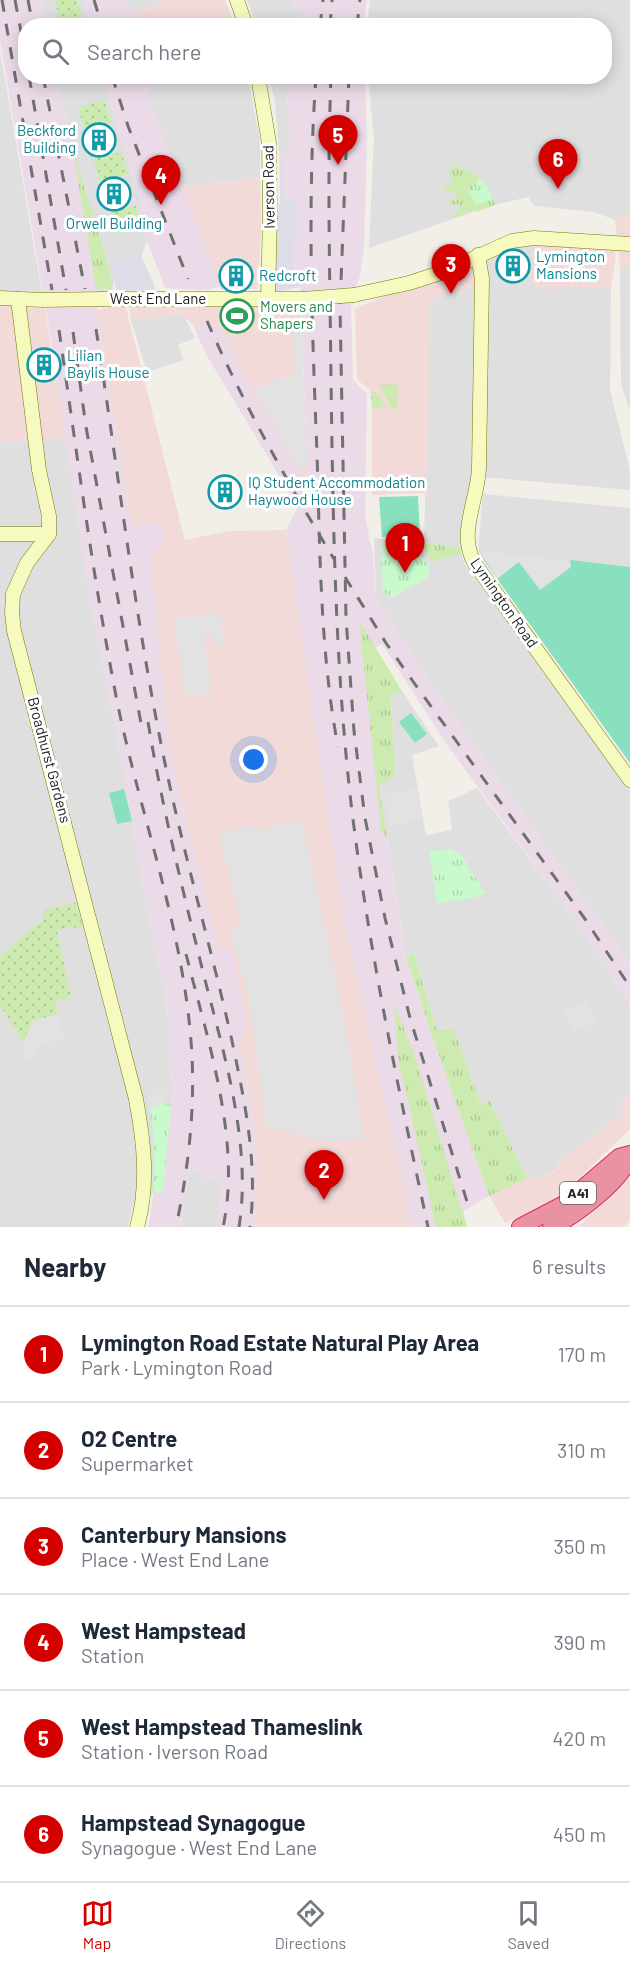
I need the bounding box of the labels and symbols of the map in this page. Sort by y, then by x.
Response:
pin: 5 [318,116,358,165]
place label: Beckford Building [17,121,76,156]
building icon: Beckford Building [81,122,117,158]
pin: 6 [538,140,578,189]
street label: Iverson Road [258,145,278,229]
pin: 4 [142,156,180,205]
building icon: Orwell Building [96,176,132,212]
place label: Orwell Building [66,214,162,232]
pin: 3 [432,244,470,294]
place label: Lymington Mansions [536,247,605,282]
building icon: Lymington Mansions [495,248,531,284]
building icon: Redcroft [218,258,254,294]
place label: Redcroft [259,266,316,284]
street label: West End Lane [110,289,206,307]
place label: Movers and Shapers [260,297,333,332]
sports icon: Movers and Shapers [219,298,255,334]
place label: Lilian Baylis House [67,346,150,381]
building icon: Lilian Baylis House [26,347,62,383]
place label: IQ Student Accommodation Haywood House [248,473,425,508]
building icon: IQ Student Accommodation Haywood House [207,474,243,510]
pin: 1 [386,524,424,573]
street label: Lymington Road [467,554,542,651]
street label: Broadhurst Gardens [24,695,75,825]
your location [239,745,268,774]
pin: 2 [304,1150,344,1200]
road number: A41 [560,1182,596,1204]

